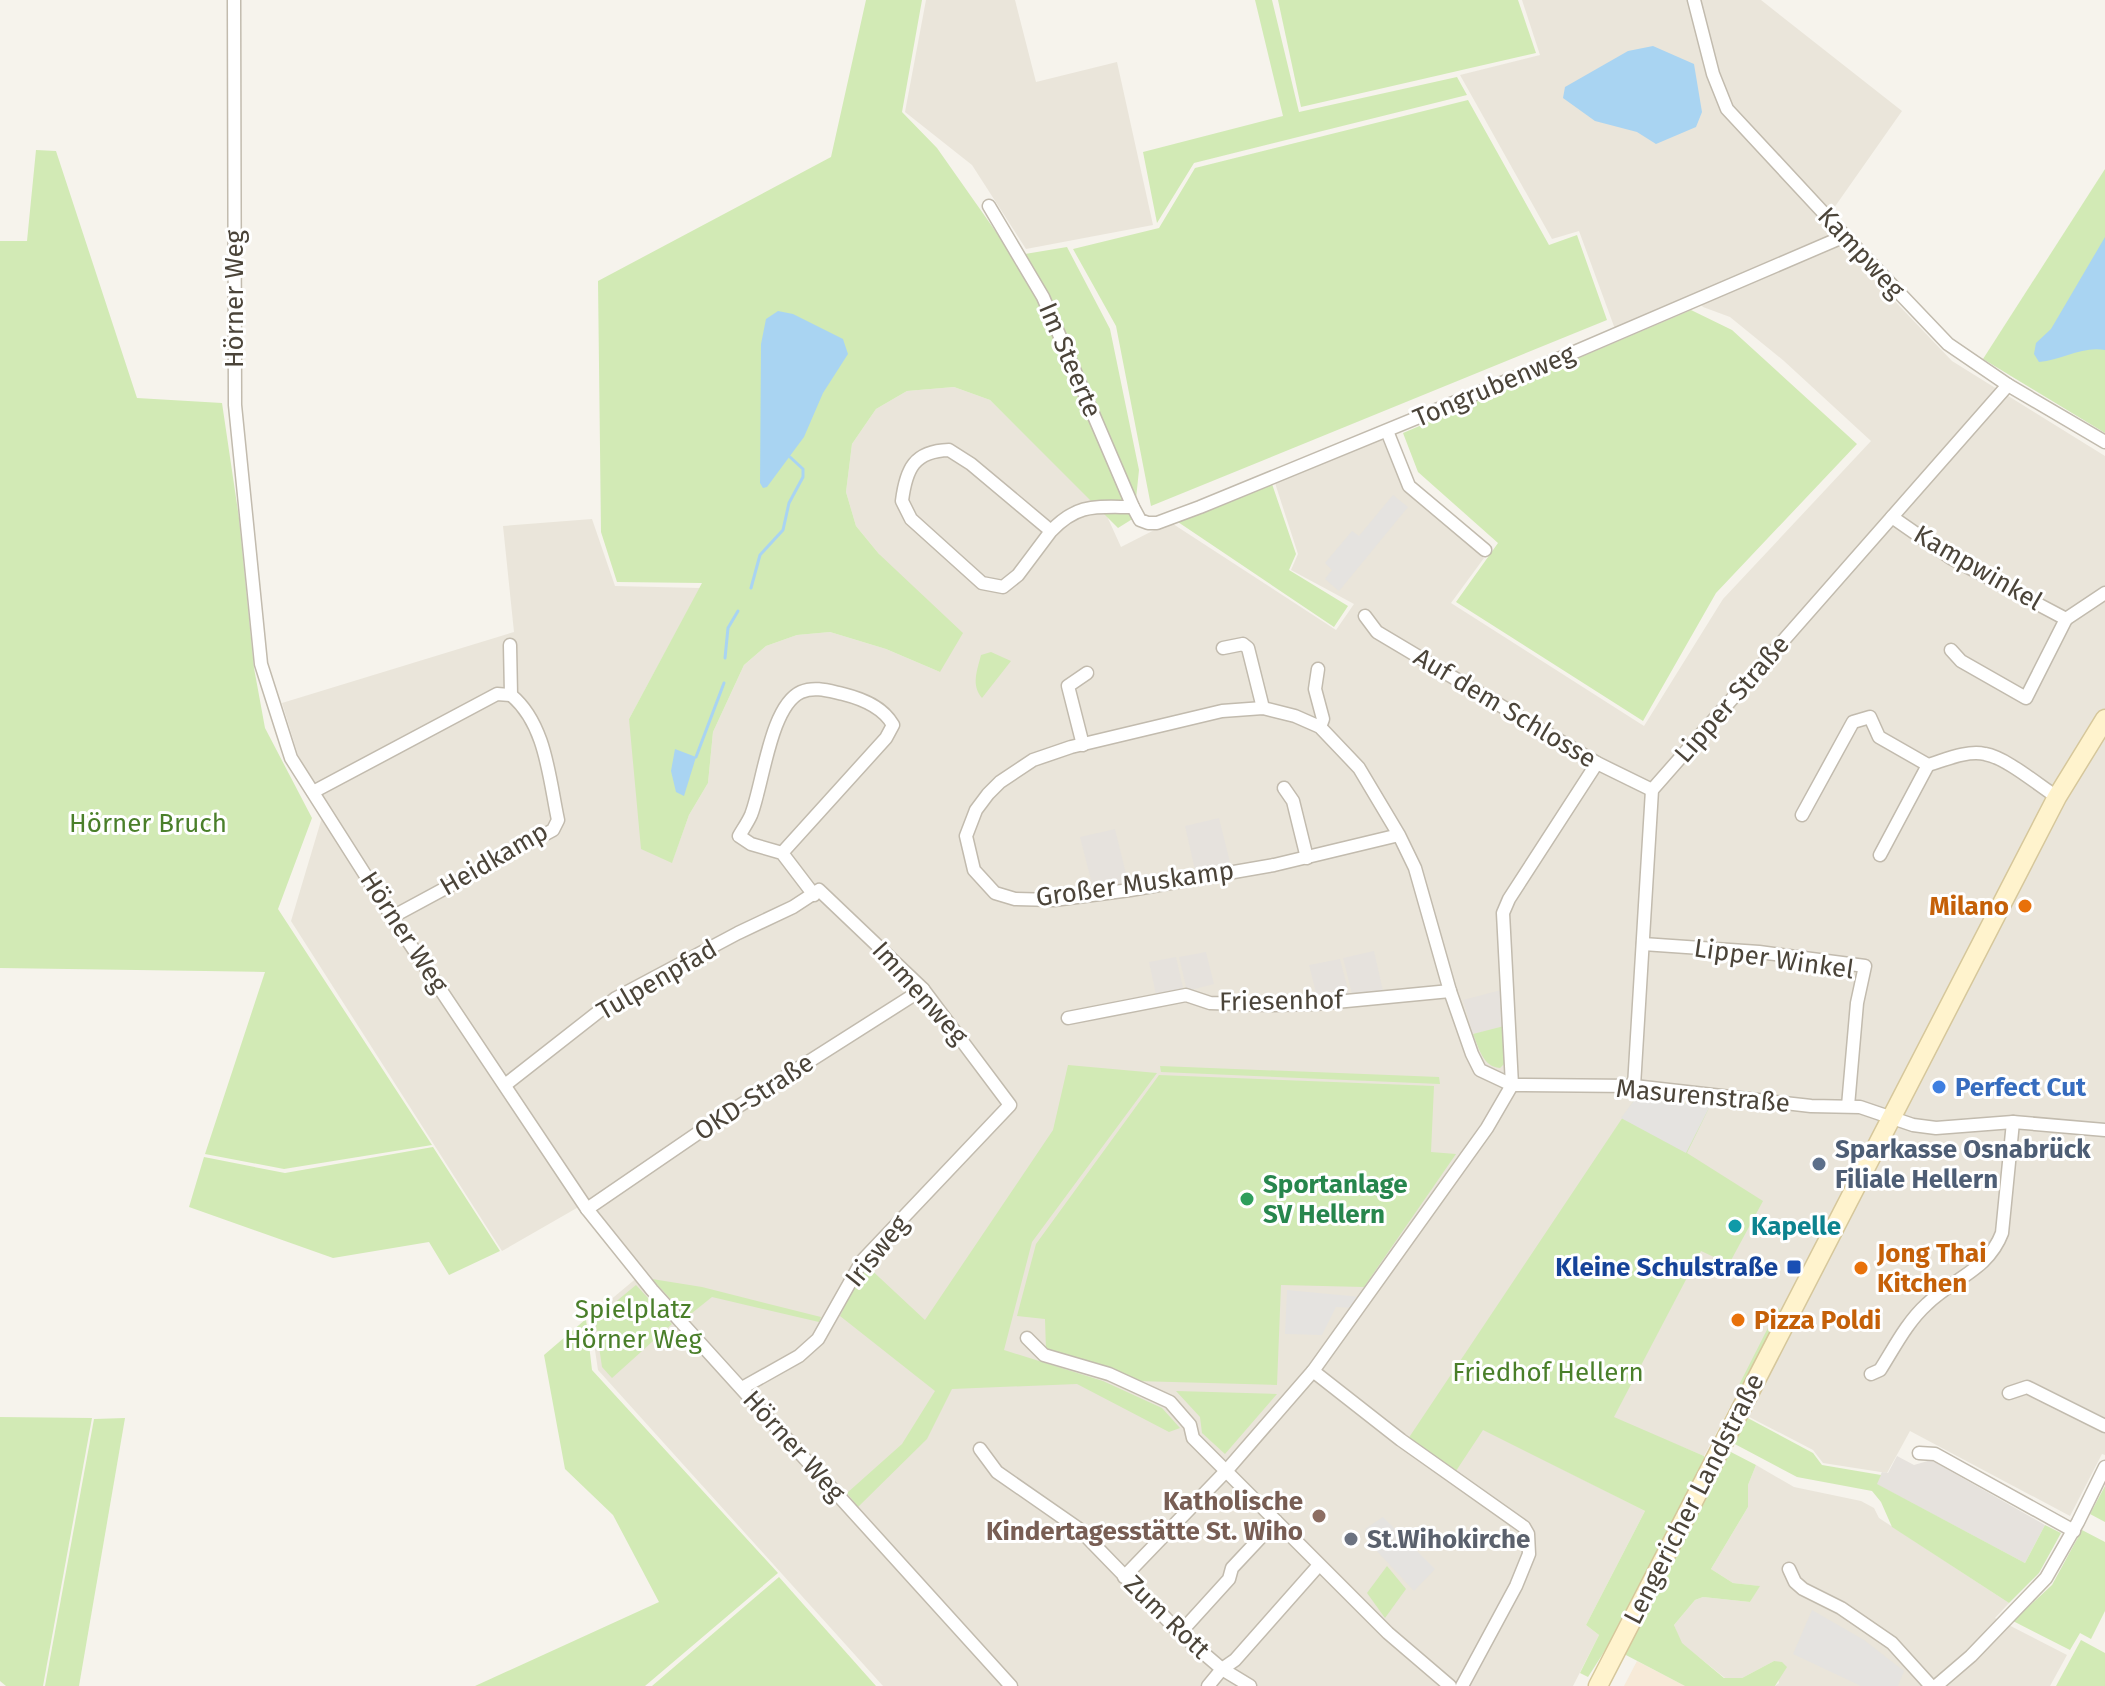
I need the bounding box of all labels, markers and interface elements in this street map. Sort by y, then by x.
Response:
street label: Kampweg [1811,201,1911,305]
street label: Hörner Weg [219,229,250,368]
street label: Im Steerte [1032,298,1108,422]
street label: Tongrubenweg [1409,338,1580,434]
street label: Kampwinkel [1908,519,2048,617]
street label: Lipper Straße [1668,629,1796,769]
street label: Auf dem Schlosse [1408,641,1602,775]
park label: Hörner Bruch [69,808,227,839]
street label: Heidkamp [434,816,554,902]
street label: Großer Muskamp [1034,855,1236,913]
street label: Hörner Weg [353,866,455,999]
place label: Milano [1929,891,2009,922]
marker: Milano [2016,897,2034,915]
street label: Lipper Winkel [1692,932,1856,986]
street label: Tulpenpfad [592,933,722,1027]
street label: Immenweg [866,935,975,1051]
street label: Friesenhof [1219,984,1346,1018]
street label: OKD-Straße [689,1047,819,1147]
place label: Perfect Cut [1955,1072,2087,1103]
street label: Masurenstraße [1615,1073,1791,1119]
marker: Perfect Cut [1930,1078,1948,1096]
place label: Sparkasse Osnabrück Filiale Hellern [1835,1134,2091,1195]
marker: Sparkasse Osnabrück Filiale Hellern [1810,1155,1828,1173]
place label: Sportanlage SV Hellern [1263,1169,1408,1230]
marker: Sportanlage SV Hellern [1238,1190,1256,1208]
street label: Irisweg [839,1208,916,1293]
place label: Kapelle [1751,1211,1841,1242]
marker: Kapelle [1726,1217,1744,1235]
place label: Jong Thai Kitchen [1876,1238,1987,1299]
place label: Kleine Schulstraße [1555,1252,1778,1283]
marker: Kleine Schulstraße [1785,1258,1803,1276]
marker: Jong Thai Kitchen [1852,1259,1870,1277]
park label: Spielplatz Hörner Weg [564,1294,703,1355]
place label: Pizza Poldi [1754,1305,1881,1336]
marker: Pizza Poldi [1729,1311,1747,1329]
park label: Friedhof Hellern [1452,1357,1644,1388]
street label: Lengericher Landstraße [1617,1369,1771,1629]
street label: Hörner Weg [736,1384,852,1508]
place label: Katholische Kindertagesstätte St. Wiho [986,1486,1303,1547]
marker: Katholische Kindertagesstätte St. Wiho [1310,1507,1328,1525]
place label: St.Wihokirche [1367,1524,1530,1555]
marker: St.Wihokirche [1342,1530,1360,1548]
street label: Zum Rott [1118,1569,1217,1666]

